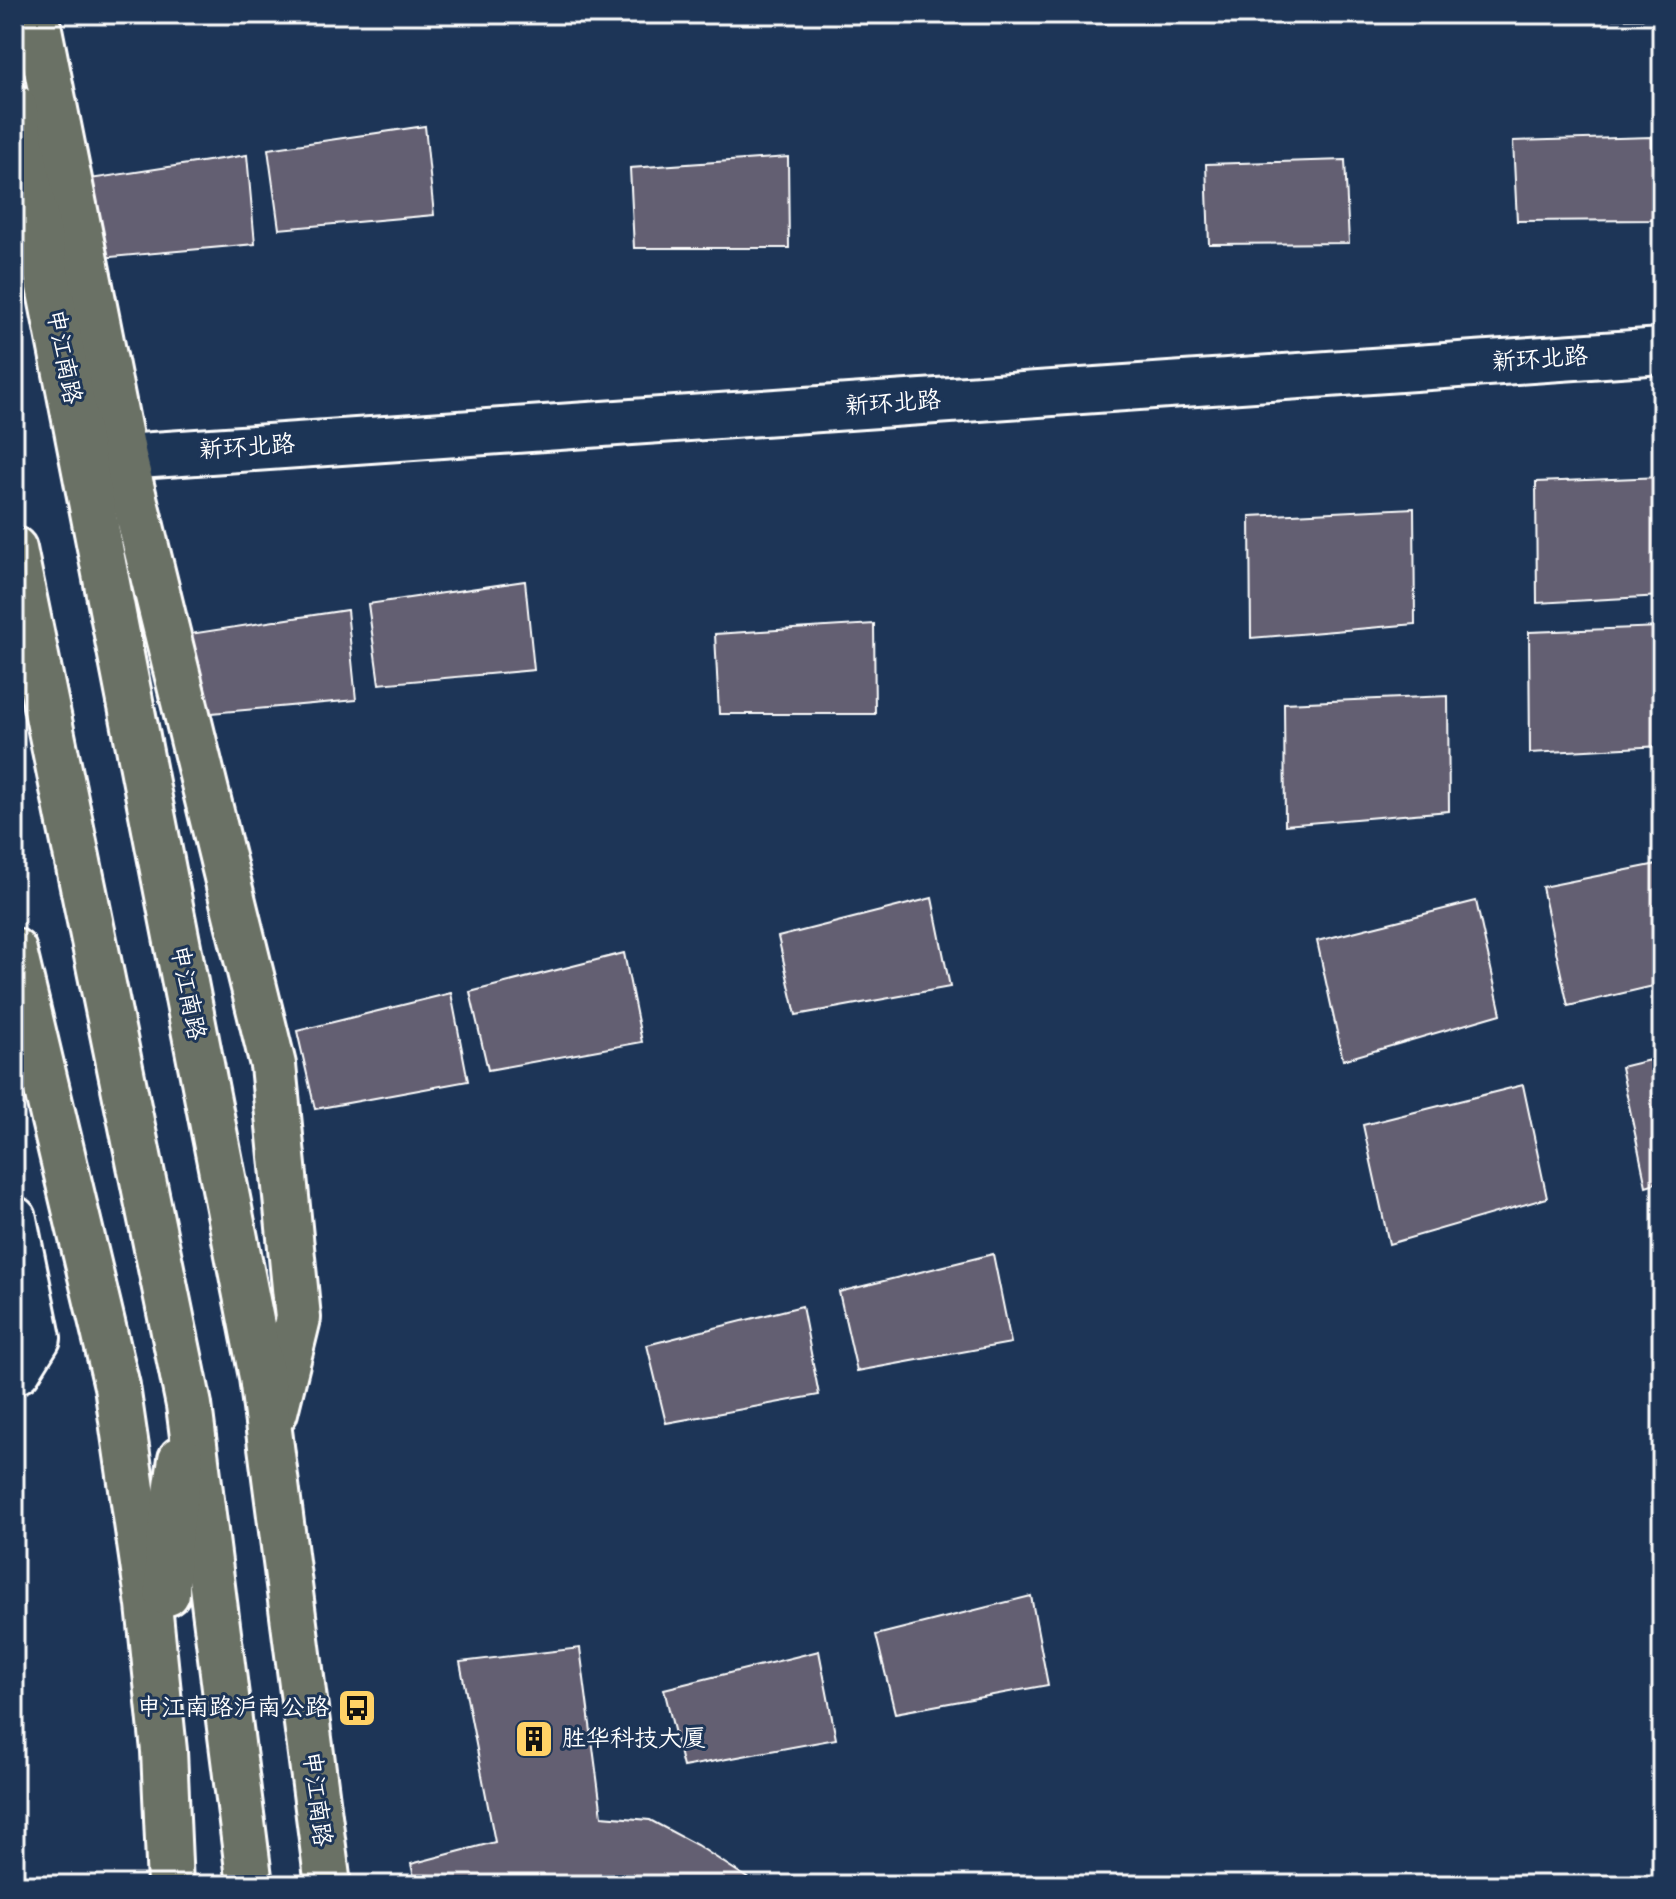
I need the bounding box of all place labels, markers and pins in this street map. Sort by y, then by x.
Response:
bus stop icon: 申江南路沪南公路 [336,1687,378,1729]
place label: 申江南路沪南公路 [137,1689,329,1728]
building icon: 胜华科技大厦 [513,1718,555,1760]
place label: 胜华科技大厦 [562,1720,706,1759]

